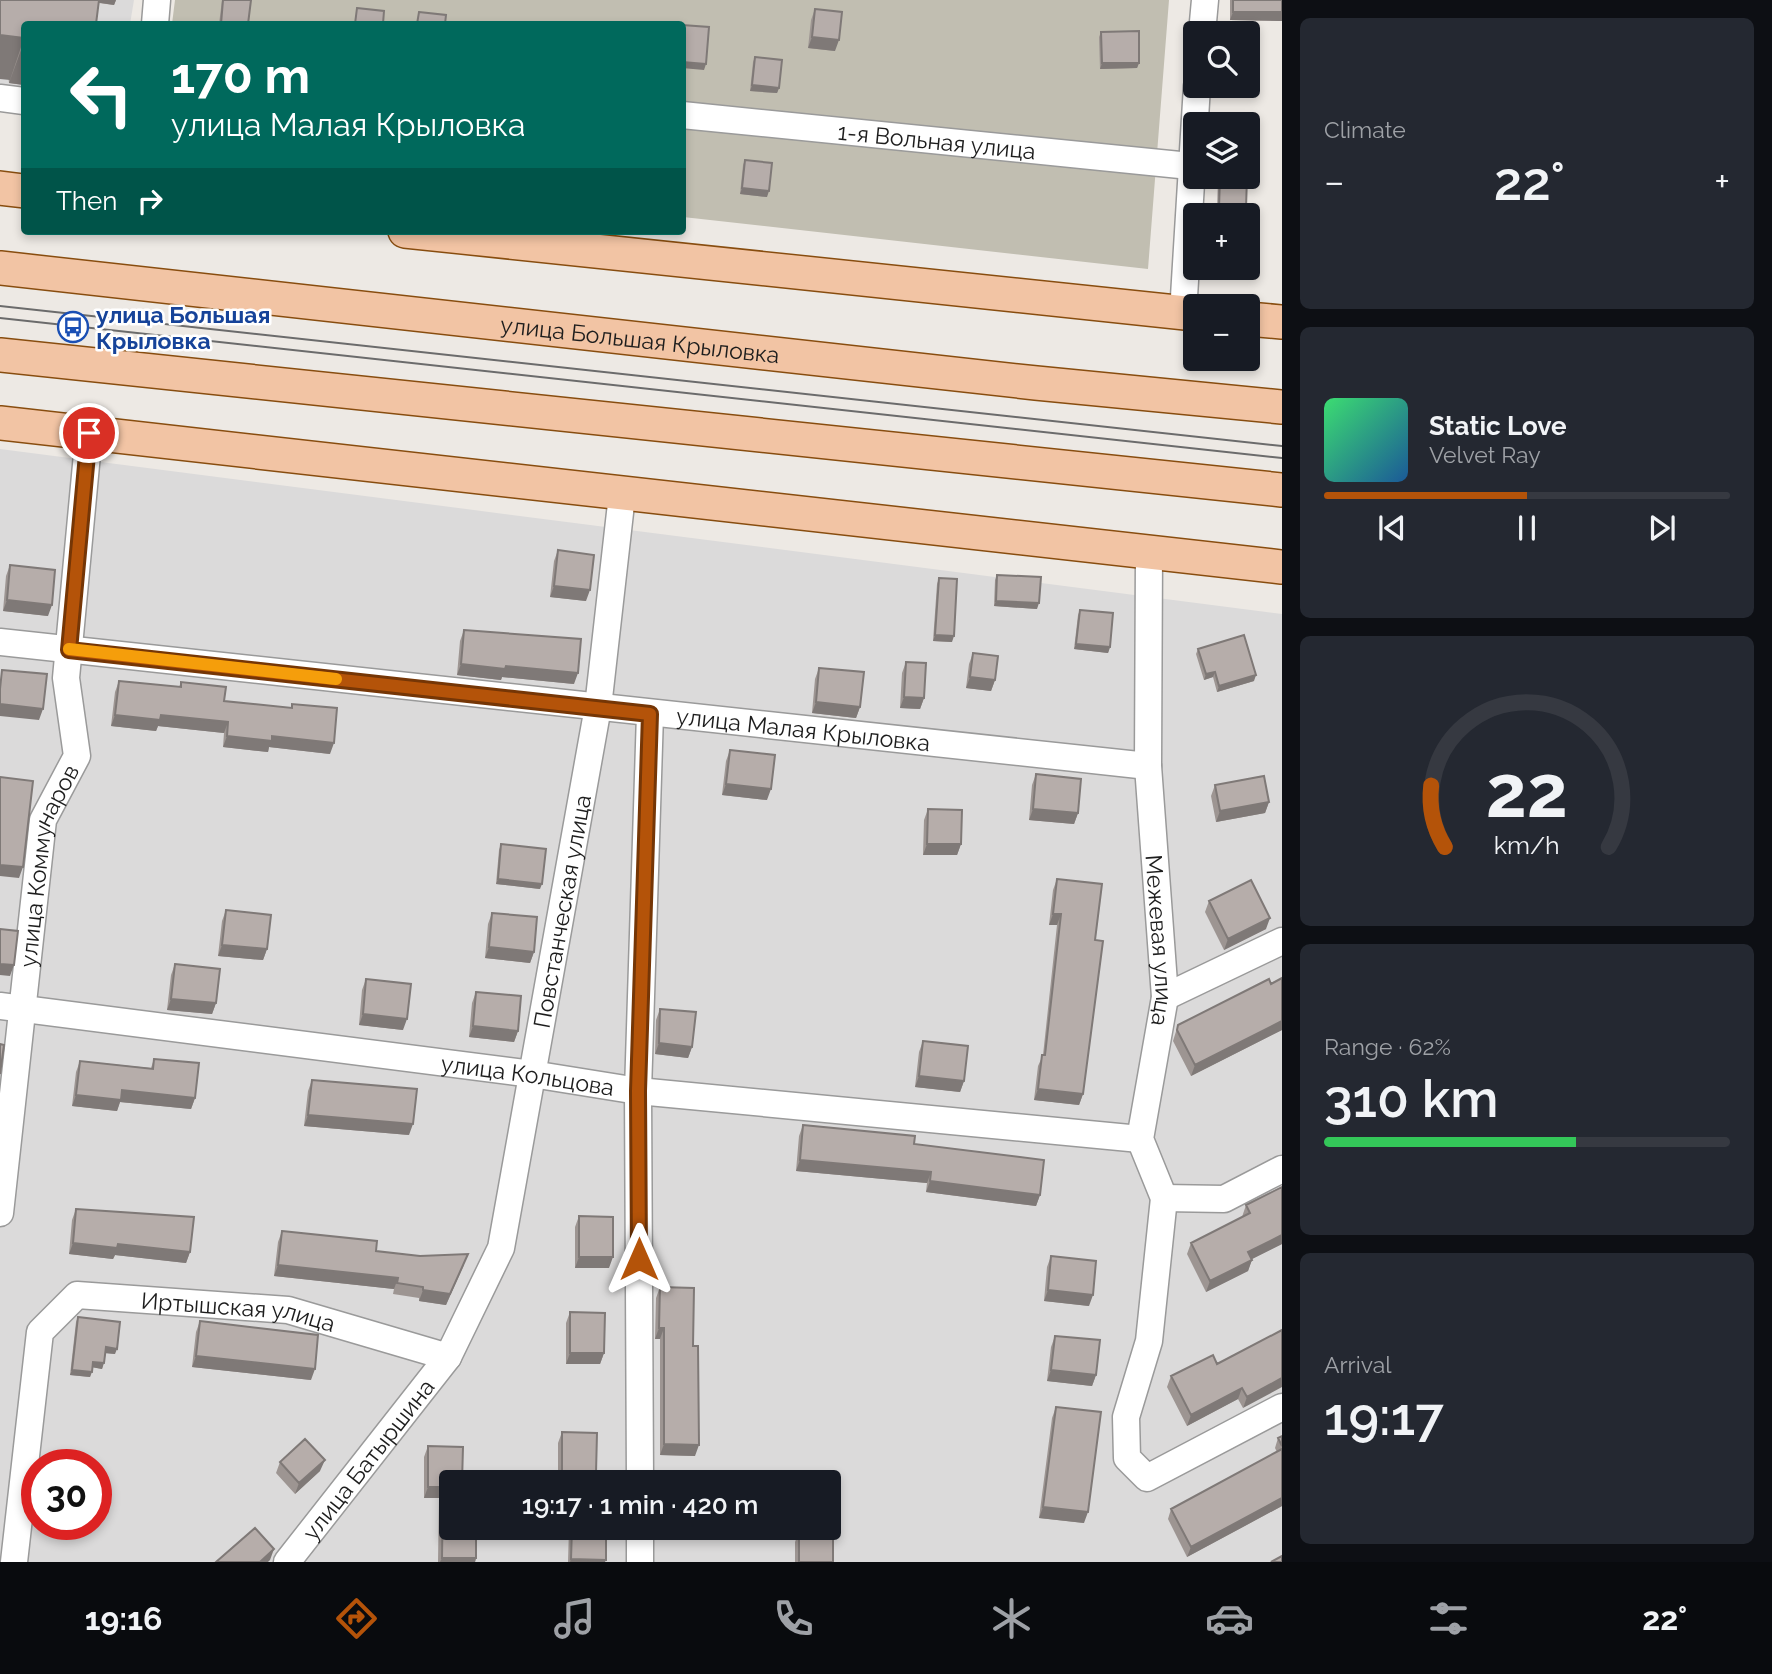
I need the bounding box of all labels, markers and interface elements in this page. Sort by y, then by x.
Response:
map controls [1183,21,1260,371]
button: search [1183,21,1260,98]
text: 170 m [171,47,310,104]
icon: left [56,49,147,140]
text: улица Малая Крыловка [171,106,526,143]
button: layers [1183,112,1260,189]
text: Climate [1324,116,1406,143]
street label: 1-я Вольная улица [837,117,1037,164]
text: 22° [1494,151,1565,212]
text: − [1324,159,1344,204]
text: + [1714,159,1730,204]
icon: right [131,182,169,220]
text: Then [56,186,117,216]
button: + [1183,203,1260,280]
button: − [1183,294,1260,371]
place label: улица Большая Крыловка [96,301,270,354]
bus stop icon: улица Большая Крыловка [56,310,90,344]
street label: улица Большая Крыловка [499,310,781,368]
pin [59,403,119,463]
text: Static Love [1429,411,1567,441]
icon: arrive [70,414,108,452]
text: Velvet Ray [1429,441,1541,468]
icon: previous [1373,509,1411,547]
icon: pause [1508,509,1546,547]
icon: next [1643,509,1681,547]
street label: улица Малая Крыловка [675,702,932,756]
text: 22 [1486,749,1568,834]
street label: улица Коммунаров [13,759,84,969]
street label: Повстанческая улица [527,792,596,1030]
text: km/h [1494,830,1560,860]
street label: Межевая улица [1141,854,1179,1028]
text: Range · 62% [1324,1033,1451,1060]
street label: улица Кольцова [439,1049,616,1100]
text: 310 km [1324,1068,1499,1129]
position arrow [602,1222,676,1296]
street label: Иртышская улица [140,1286,339,1337]
text: Arrival [1324,1351,1391,1378]
street label: улица Батыршина [296,1373,439,1545]
text: 19:17 [1324,1386,1444,1447]
speed limit sign: 30 [21,1449,112,1540]
text: 19:17 · 1 min · 420 m [522,1490,758,1520]
icon: directions [332,1594,381,1643]
icon: music [550,1594,599,1643]
icon: phone [769,1594,818,1643]
icon: climate [987,1594,1036,1643]
icon: car [1205,1594,1254,1643]
icon: filters [1424,1594,1473,1643]
text: 19:16 [85,1600,162,1637]
text: 22° [1642,1600,1687,1637]

